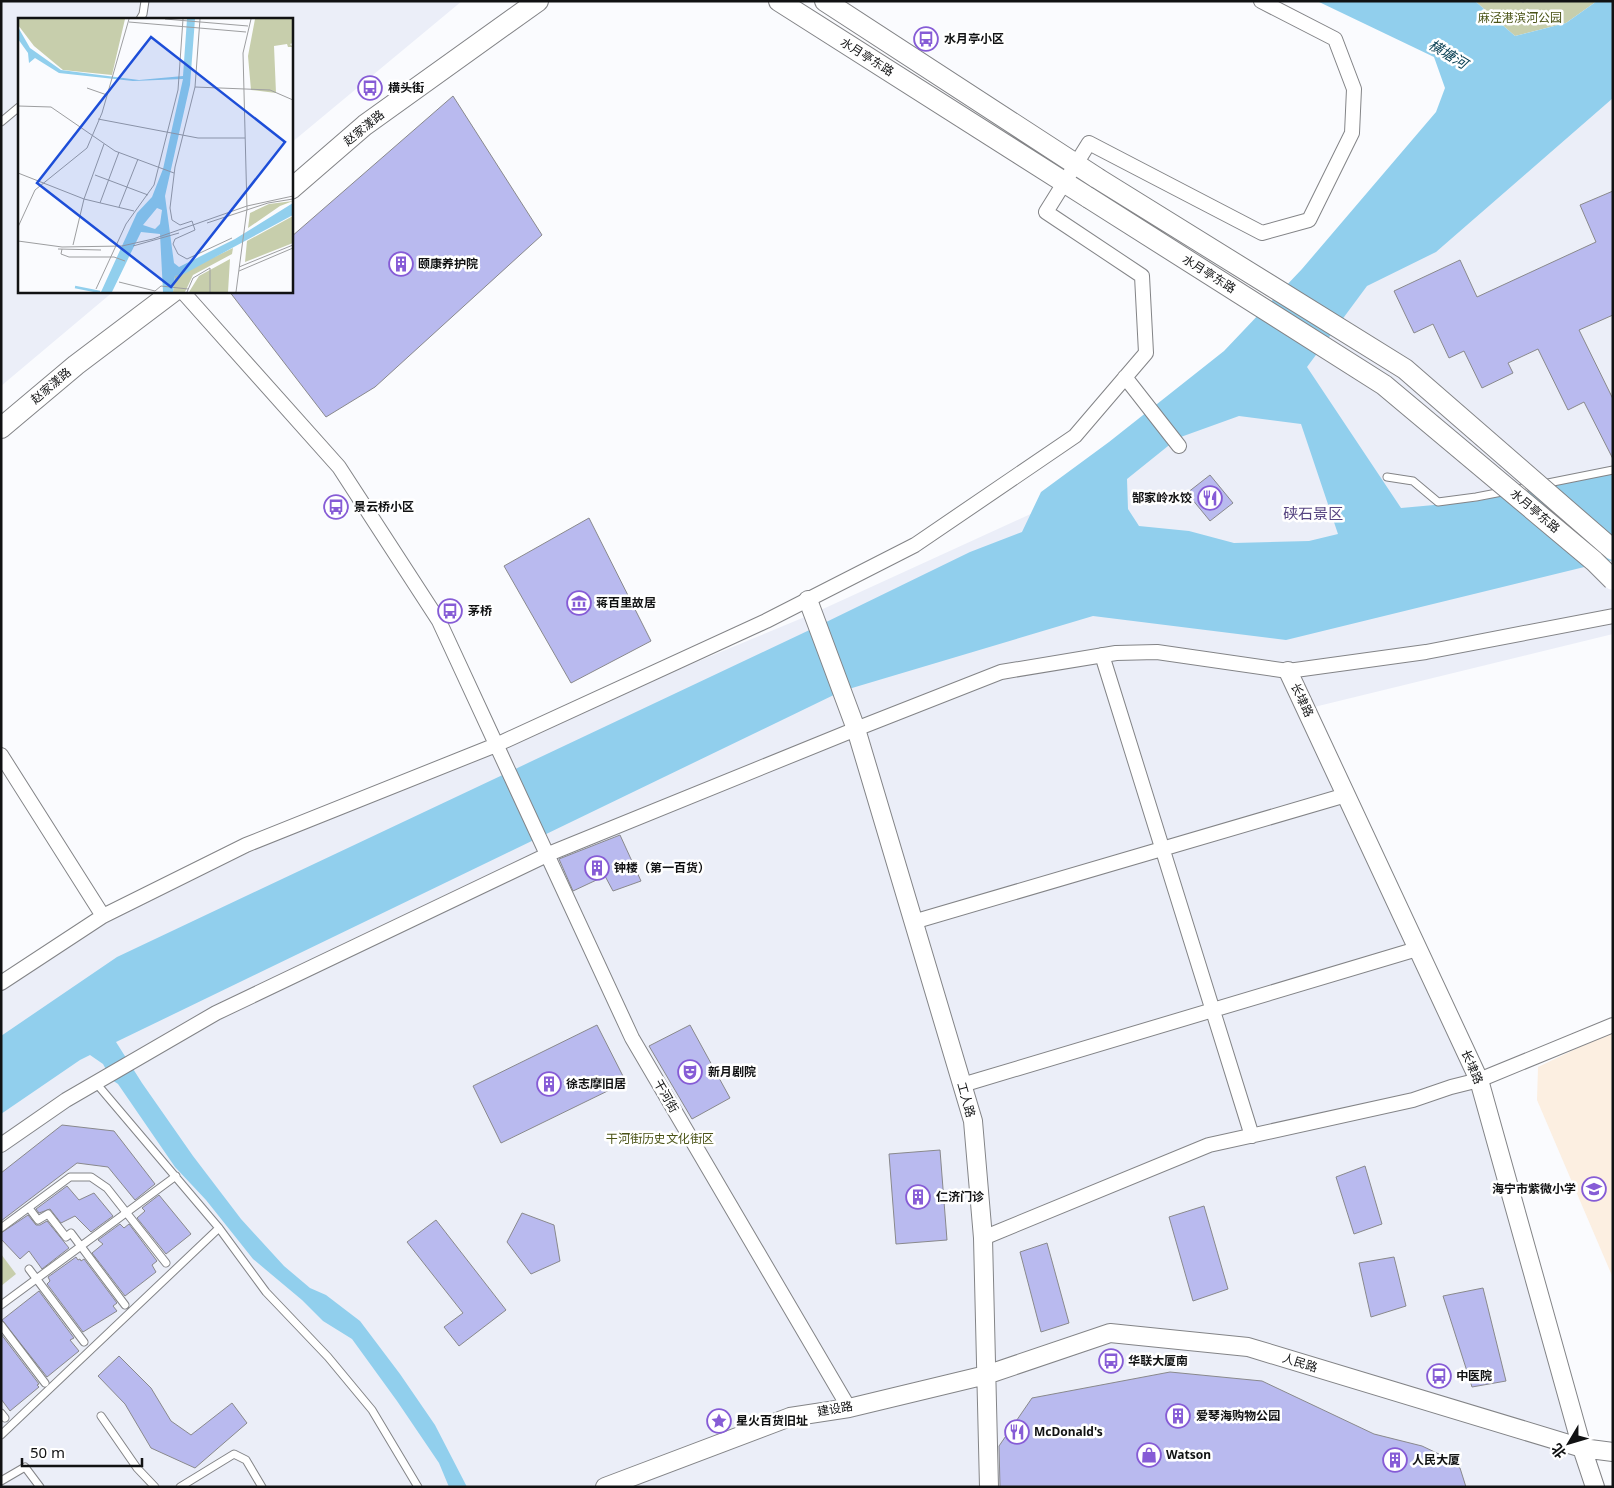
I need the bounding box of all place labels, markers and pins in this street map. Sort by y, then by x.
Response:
bus stop icon: 水月亭小区 [913,26,939,52]
place label: 水月亭小区 [944,30,1004,47]
bus stop icon: 横头街 [357,75,383,101]
place label: 横头街 [388,79,424,96]
building icon: 颐康养护院 [388,251,414,277]
place label: 颐康养护院 [418,255,478,272]
restaurant icon: 郜家岭水饺 [1197,485,1223,511]
place label: 郜家岭水饺 [1132,489,1192,506]
bus stop icon: 景云桥小区 [323,494,349,520]
place label: 景云桥小区 [354,498,414,515]
museum icon: 蒋百里故居 [566,590,592,616]
place label: 蒋百里故居 [596,594,656,611]
bus stop icon: 茅桥 [437,598,463,624]
place label: 茅桥 [468,602,492,619]
building icon: 钟楼（第一百货） [584,855,610,881]
place label: 钟楼（第一百货） [614,859,710,876]
theatre icon: 新月剧院 [677,1059,703,1085]
place label: 新月剧院 [708,1063,756,1080]
building icon: 徐志摩旧居 [536,1071,562,1097]
place label: 徐志摩旧居 [566,1075,626,1092]
school or university icon: 海宁市紫微小学 [1581,1176,1607,1202]
place label: 海宁市紫微小学 [1492,1180,1576,1197]
building icon: 仁济门诊 [905,1184,931,1210]
place label: 仁济门诊 [936,1188,985,1205]
bus stop icon: 华联大厦南 [1098,1348,1124,1374]
place label: 华联大厦南 [1128,1352,1188,1369]
bus stop icon: 中医院 [1426,1363,1452,1389]
place label: 中医院 [1456,1367,1492,1384]
building icon: 爱琴海购物公园 [1165,1403,1191,1429]
place label: 爱琴海购物公园 [1196,1407,1280,1424]
place icon: 星火百货旧址 [706,1408,732,1434]
place label: 星火百货旧址 [736,1412,808,1429]
restaurant icon: McDonald's [1004,1419,1030,1445]
place label: McDonald's [1034,1423,1103,1440]
shop icon: Watson [1136,1442,1162,1468]
place label: Watson [1166,1446,1211,1463]
building icon: 人民大厦 [1382,1447,1408,1473]
place label: 人民大厦 [1412,1451,1460,1468]

